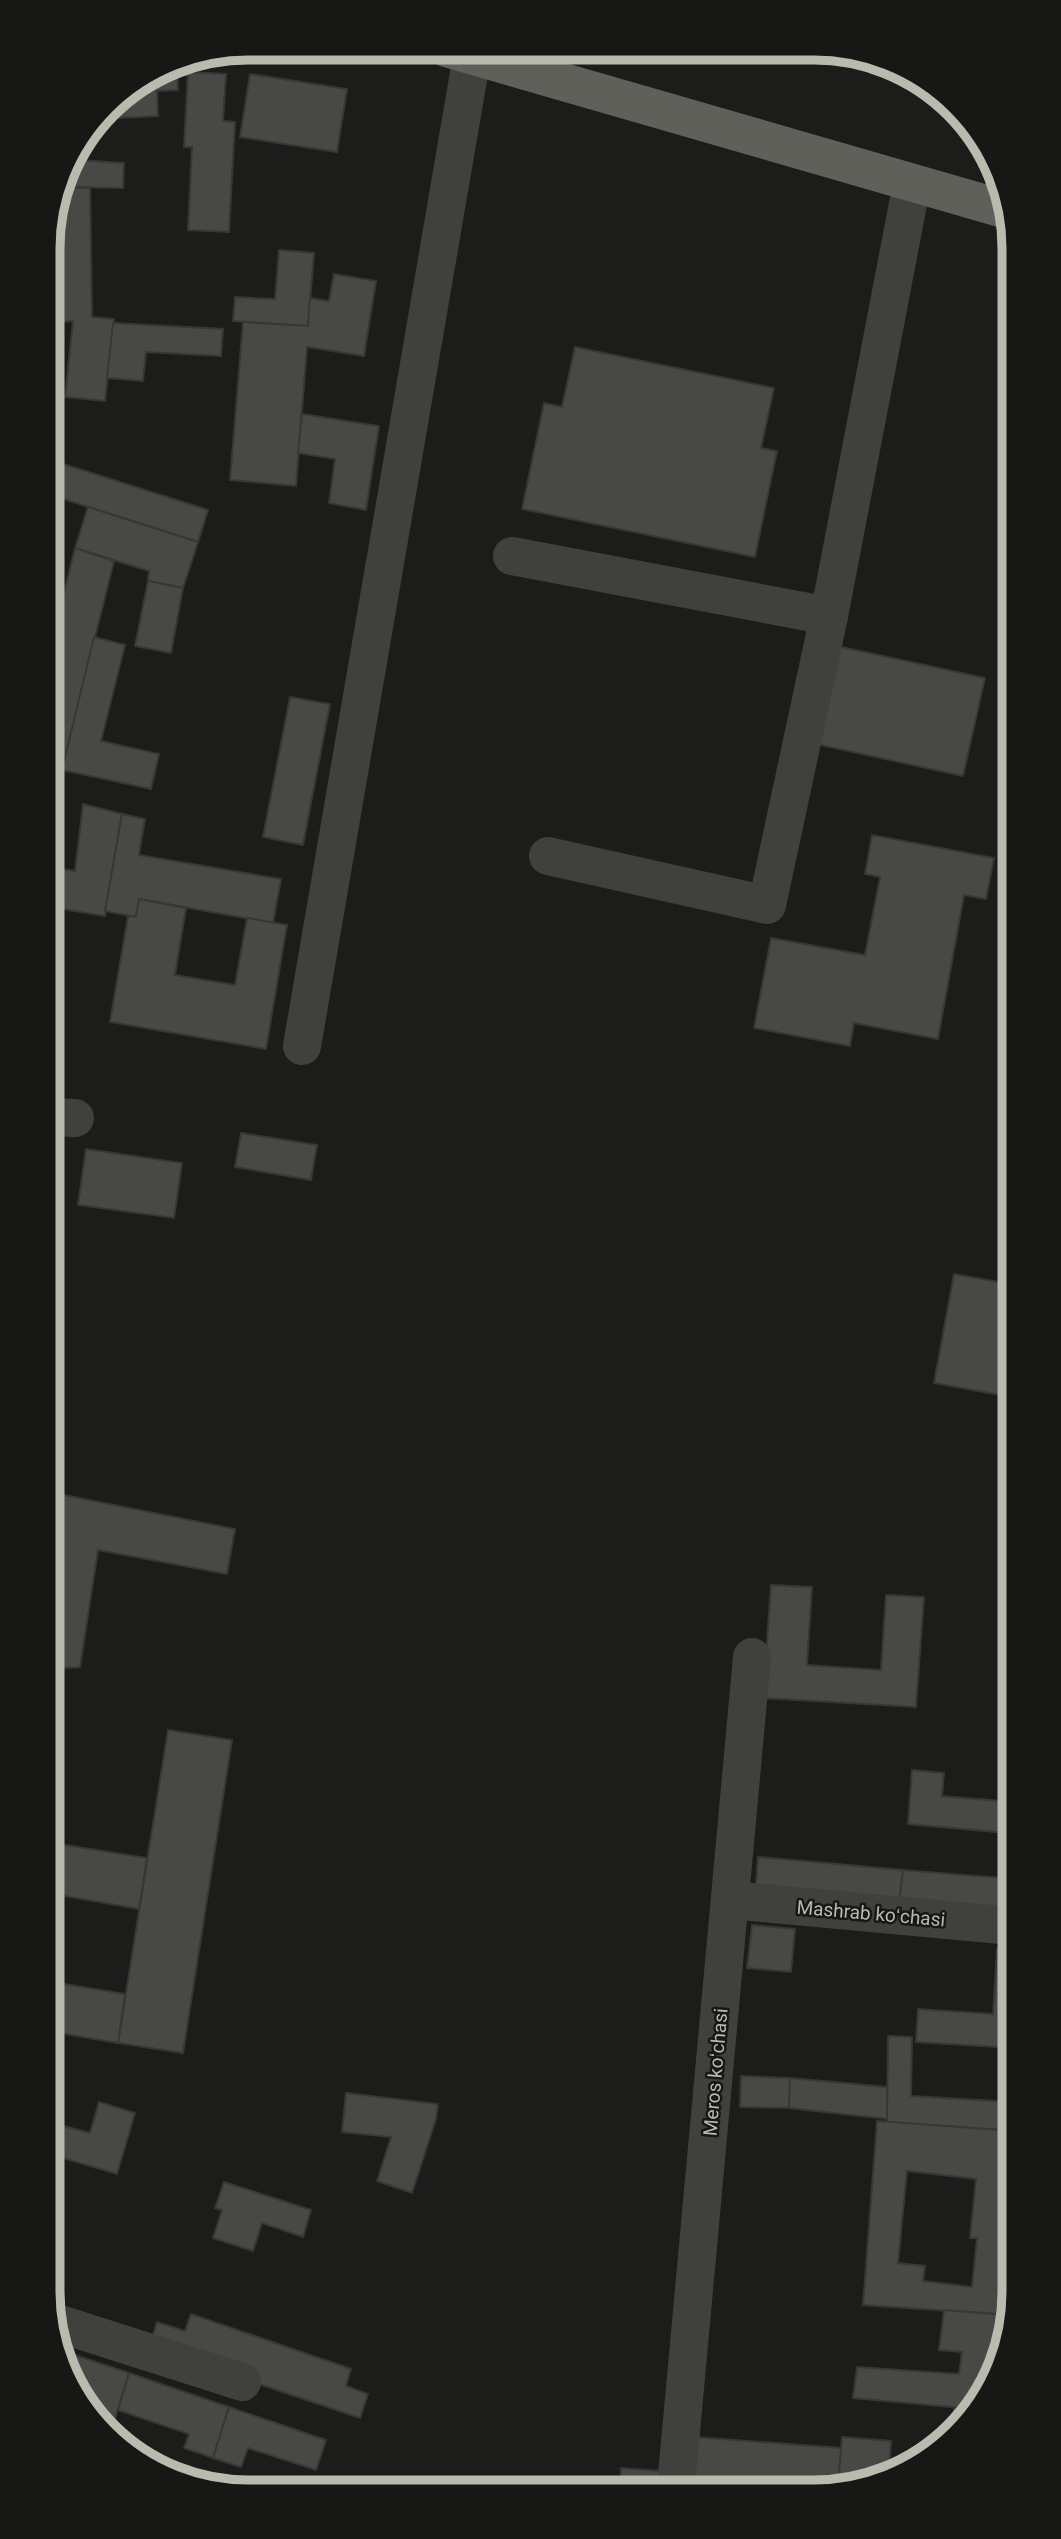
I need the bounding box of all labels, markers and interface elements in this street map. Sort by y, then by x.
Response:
street label: Mashrab koʻchasi [796,1896,946,1931]
street label: Meros koʻchasi [698,2007,733,2137]

